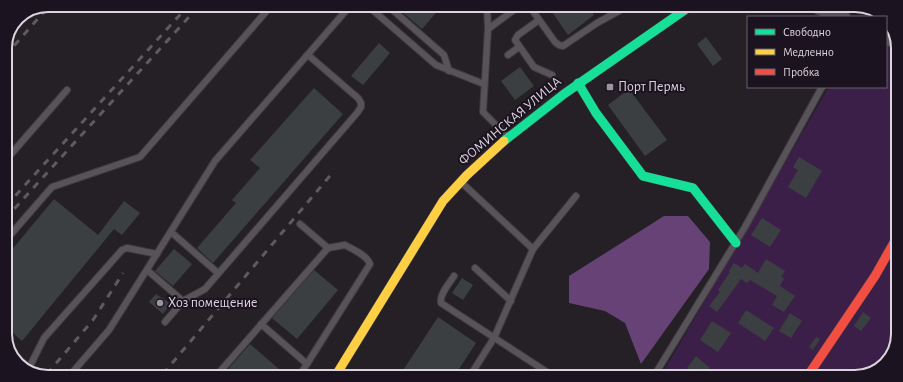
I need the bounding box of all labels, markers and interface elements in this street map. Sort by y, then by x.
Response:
legend [747,16,887,88]
text: Свободно [783,26,831,38]
text: Медленно [783,46,834,58]
text: Пробка [783,66,820,78]
street label: ФОМИНСКАЯ УЛИЦА [456,74,564,168]
place label: Порт Пермь [618,80,685,94]
marker: Порт Пермь [605,82,615,92]
place label: Хоз помещение [168,296,258,310]
marker: Хоз помещение [155,298,165,308]

